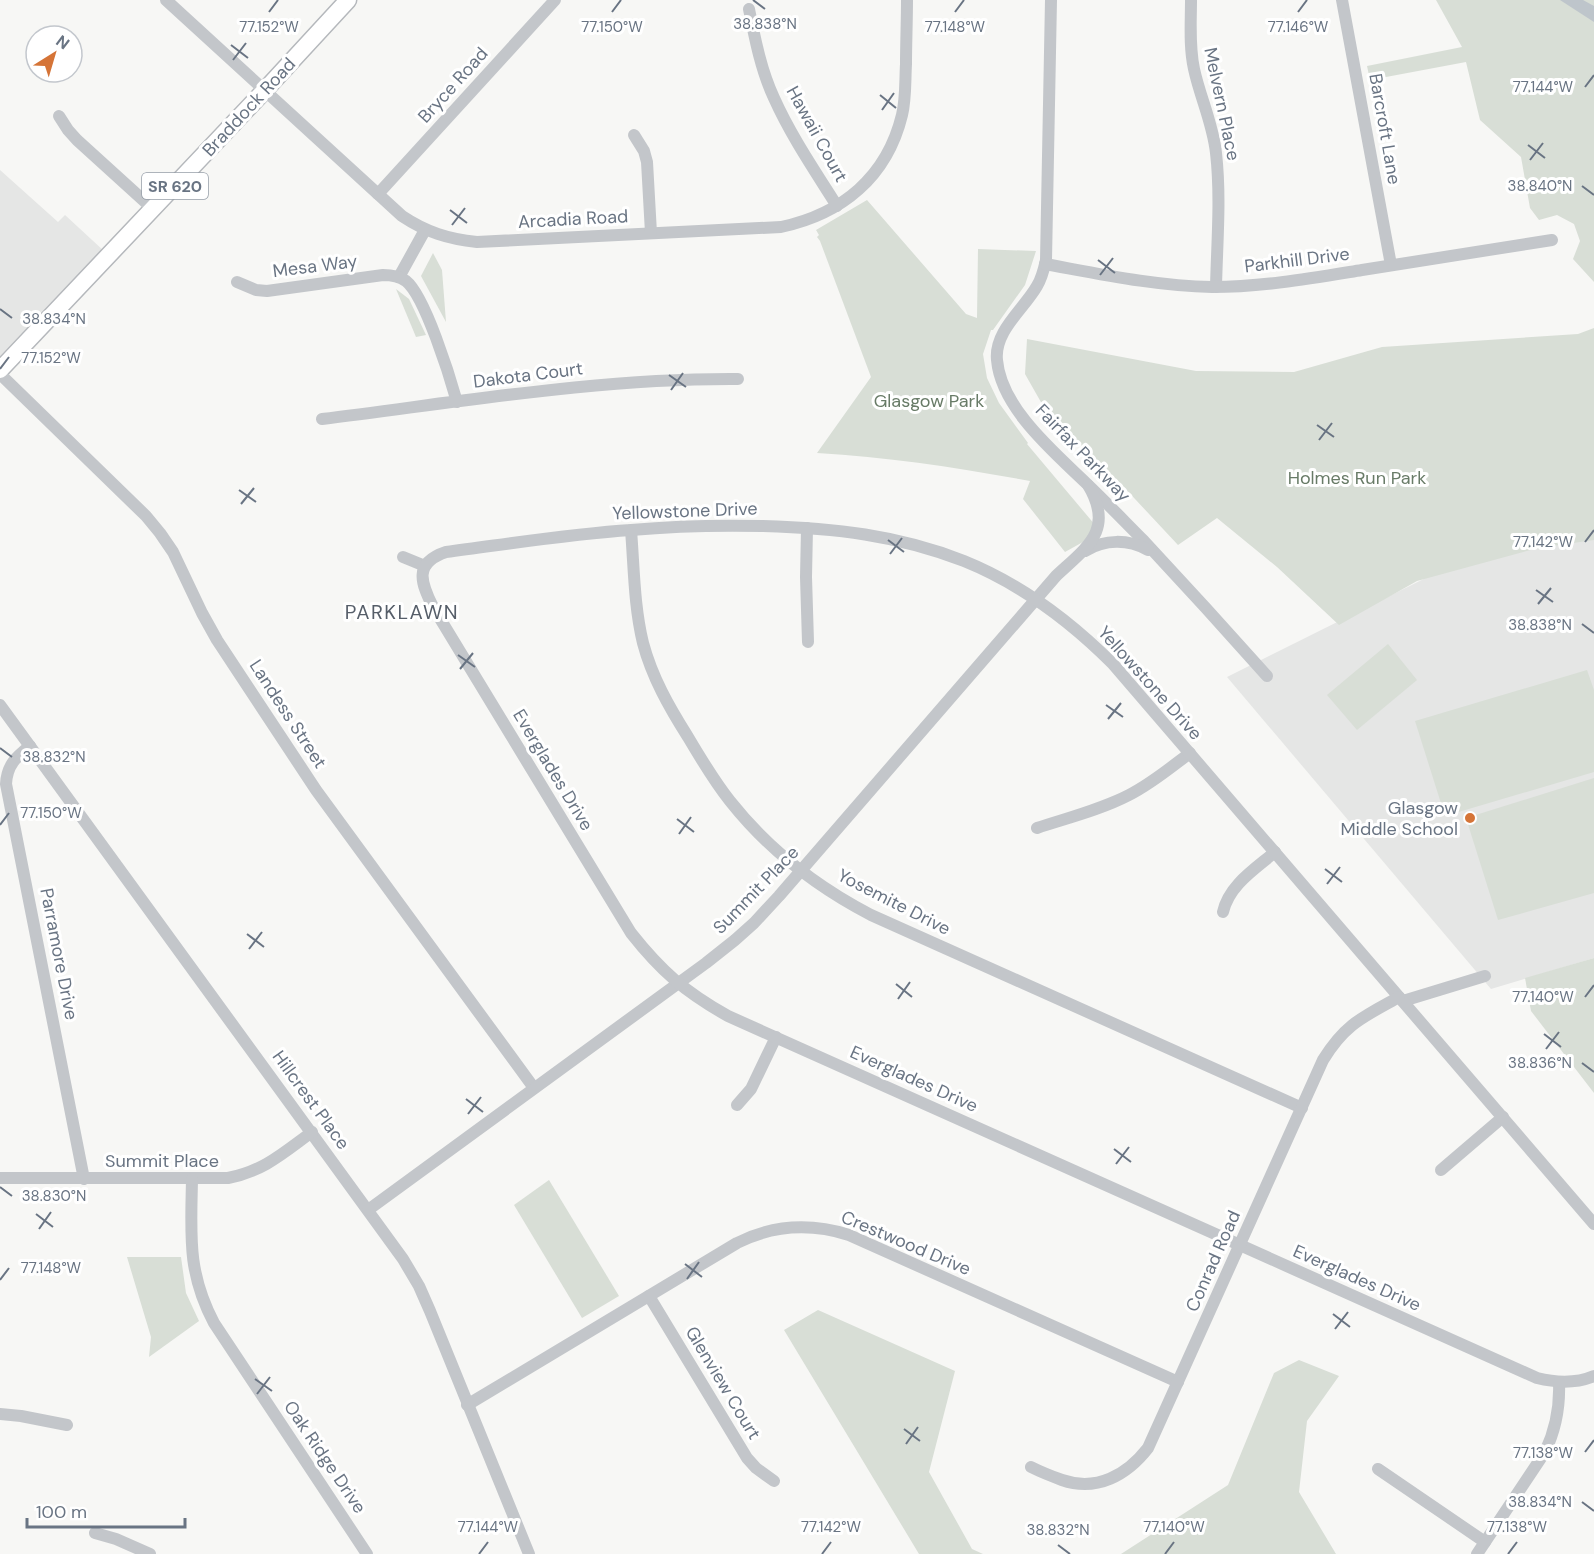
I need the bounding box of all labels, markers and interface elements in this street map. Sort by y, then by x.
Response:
text: 38.838°N [733,14,797,34]
text: 77.152°W [239,17,299,37]
text: 77.150°W [581,17,643,37]
text: 77.148°W [925,17,986,37]
text: 77.146°W [1268,17,1329,37]
north arrow [24,24,84,84]
text: N [52,31,74,54]
street label: Bryce Road [413,42,493,128]
street label: Melvern Place [1198,45,1246,163]
street label: Braddock Road [197,53,301,161]
street label: Barcroft Lane [1363,72,1407,186]
text: 77.144°W [1513,77,1574,97]
street label: Hawaii Court [781,82,853,186]
road number: SR 620 [142,173,208,199]
text: 38.840°N [1508,176,1572,196]
street label: Arcadia Road [517,204,629,234]
street label: Parkhill Drive [1243,242,1351,278]
street label: Mesa Way [271,249,359,283]
text: 38.834°N [22,309,86,329]
text: 77.152°W [21,348,81,368]
street label: Dakota Court [472,356,584,394]
park label: Glasgow Park [874,389,984,413]
street label: Fairfax Parkway [1030,399,1136,507]
park label: Holmes Run Park [1288,466,1426,490]
street label: Yellowstone Drive [612,496,758,526]
text: 77.142°W [1513,532,1573,552]
district label: PARKLAWN [345,599,459,625]
text: 38.838°N [1508,615,1572,635]
street label: Yellowstone Drive [1092,621,1208,745]
street label: Landess Street [244,655,332,773]
street label: Everglades Drive [507,705,599,835]
text: 38.832°N [22,747,86,767]
place label: Glasgow Middle School [1340,796,1458,841]
text: 77.150°W [20,803,82,823]
marker: Glasgow Middle School [1463,811,1477,825]
street label: Summit Place [708,841,804,939]
street label: Yosemite Drive [833,863,955,941]
street label: Parramore Drive [34,886,84,1022]
text: 77.140°W [1512,987,1574,1007]
street label: Everglades Drive [846,1040,982,1118]
street label: Hillcrest Place [267,1046,355,1154]
text: 38.836°N [1508,1053,1572,1073]
street label: Summit Place [105,1149,219,1173]
text: 38.830°N [22,1186,86,1206]
street label: Crestwood Drive [838,1205,974,1281]
street label: Conrad Road [1180,1207,1246,1315]
street label: Everglades Drive [1289,1239,1425,1317]
text: 77.148°W [21,1258,82,1278]
street label: Glenview Court [680,1322,766,1444]
street label: Oak Ridge Drive [278,1396,372,1518]
text: 77.138°W [1513,1443,1574,1463]
scale bar [27,1491,184,1529]
text: 38.834°N [1508,1492,1572,1512]
text: 100 m [36,1500,87,1524]
text: 77.144°W [458,1517,519,1537]
text: 77.142°W [801,1517,861,1537]
text: 77.140°W [1143,1517,1205,1537]
text: 77.138°W [1487,1517,1548,1537]
text: 38.832°N [1026,1520,1090,1540]

